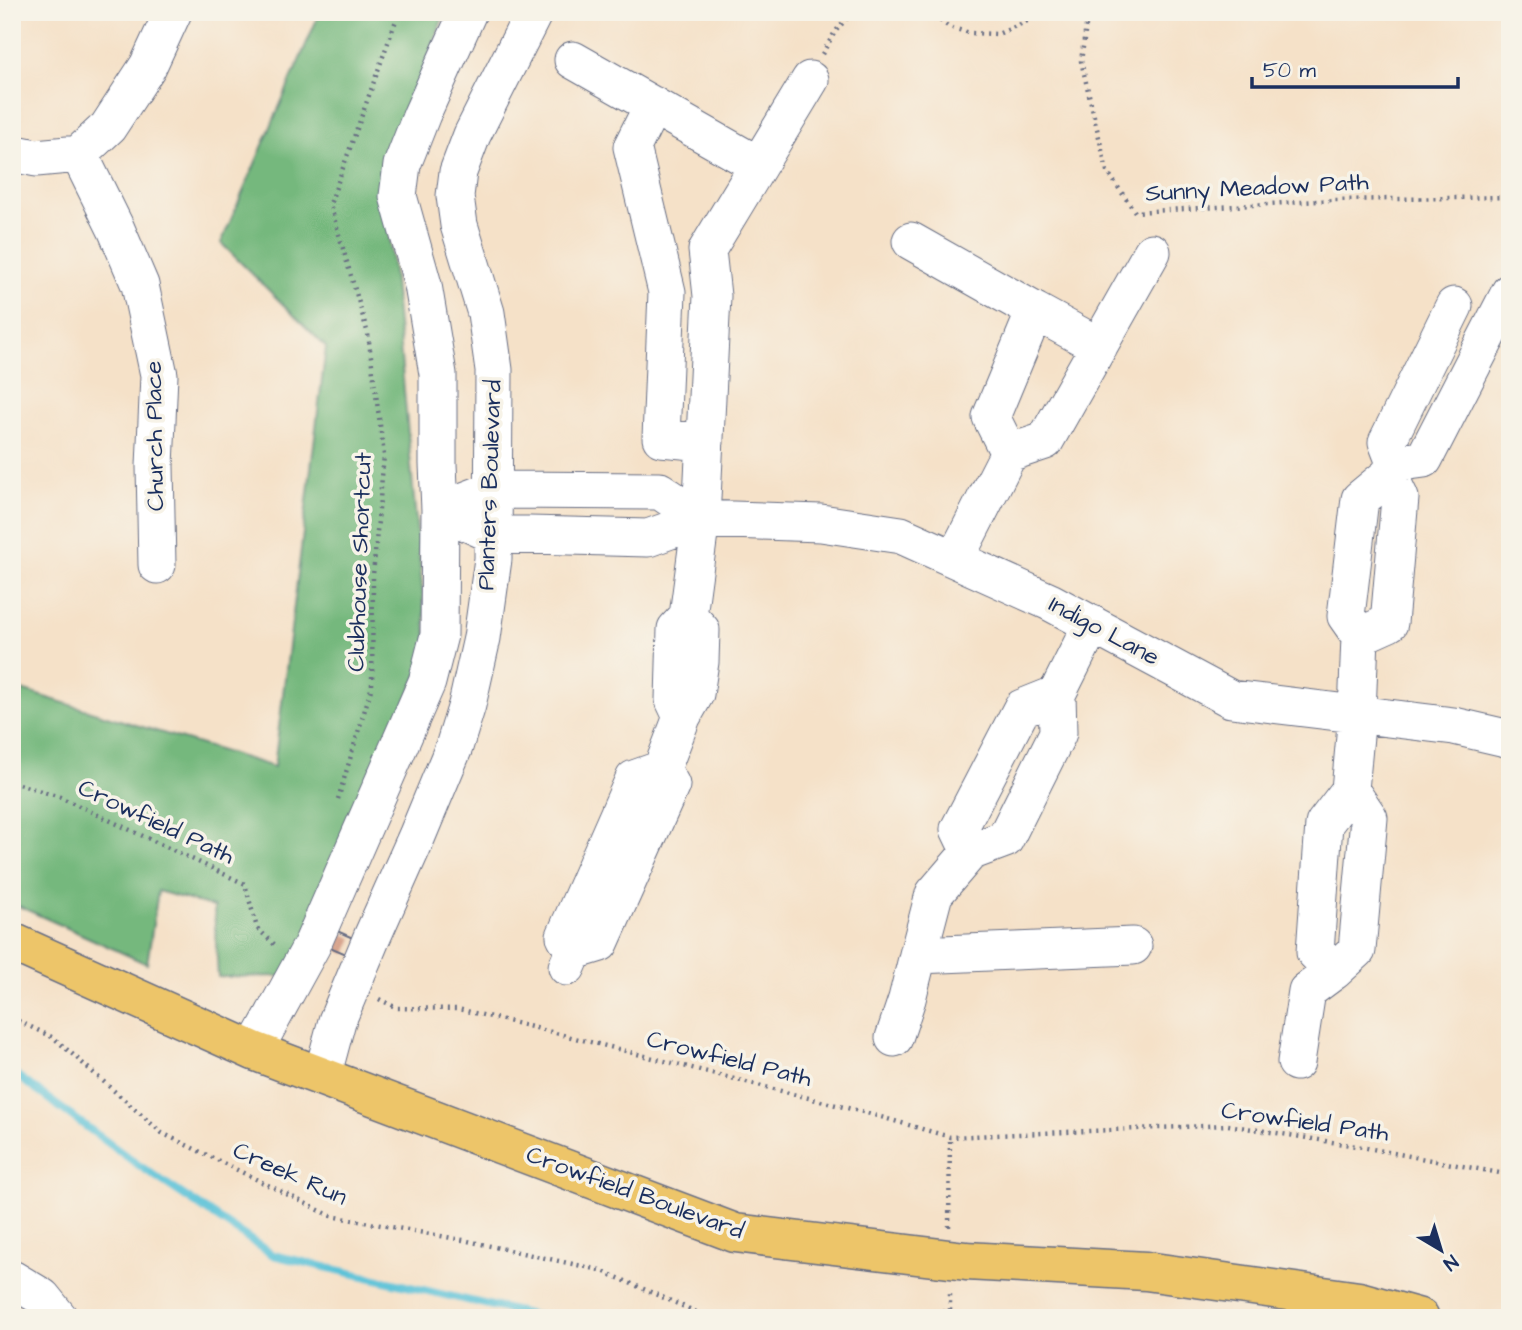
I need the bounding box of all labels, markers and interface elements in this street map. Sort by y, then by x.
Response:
scale bar [1252,46,1459,90]
text: 50 m [1263,56,1317,85]
street label: Sunny Meadow Path [1145,165,1370,212]
street label: Church Place [137,360,173,512]
street label: Planters Boulevard [469,379,511,591]
street label: Clubhouse Shortcut [339,451,381,672]
street label: Indigo Lane [1042,588,1165,675]
street label: Crowfield Path [72,771,240,873]
street label: Crowfield Path [643,1022,815,1096]
street label: Crowfield Path [1219,1093,1391,1151]
street label: Creek Run [227,1134,353,1214]
street label: Crowfield Boulevard [521,1138,749,1248]
north arrow [1406,1214,1476,1284]
text: N [1437,1248,1464,1277]

